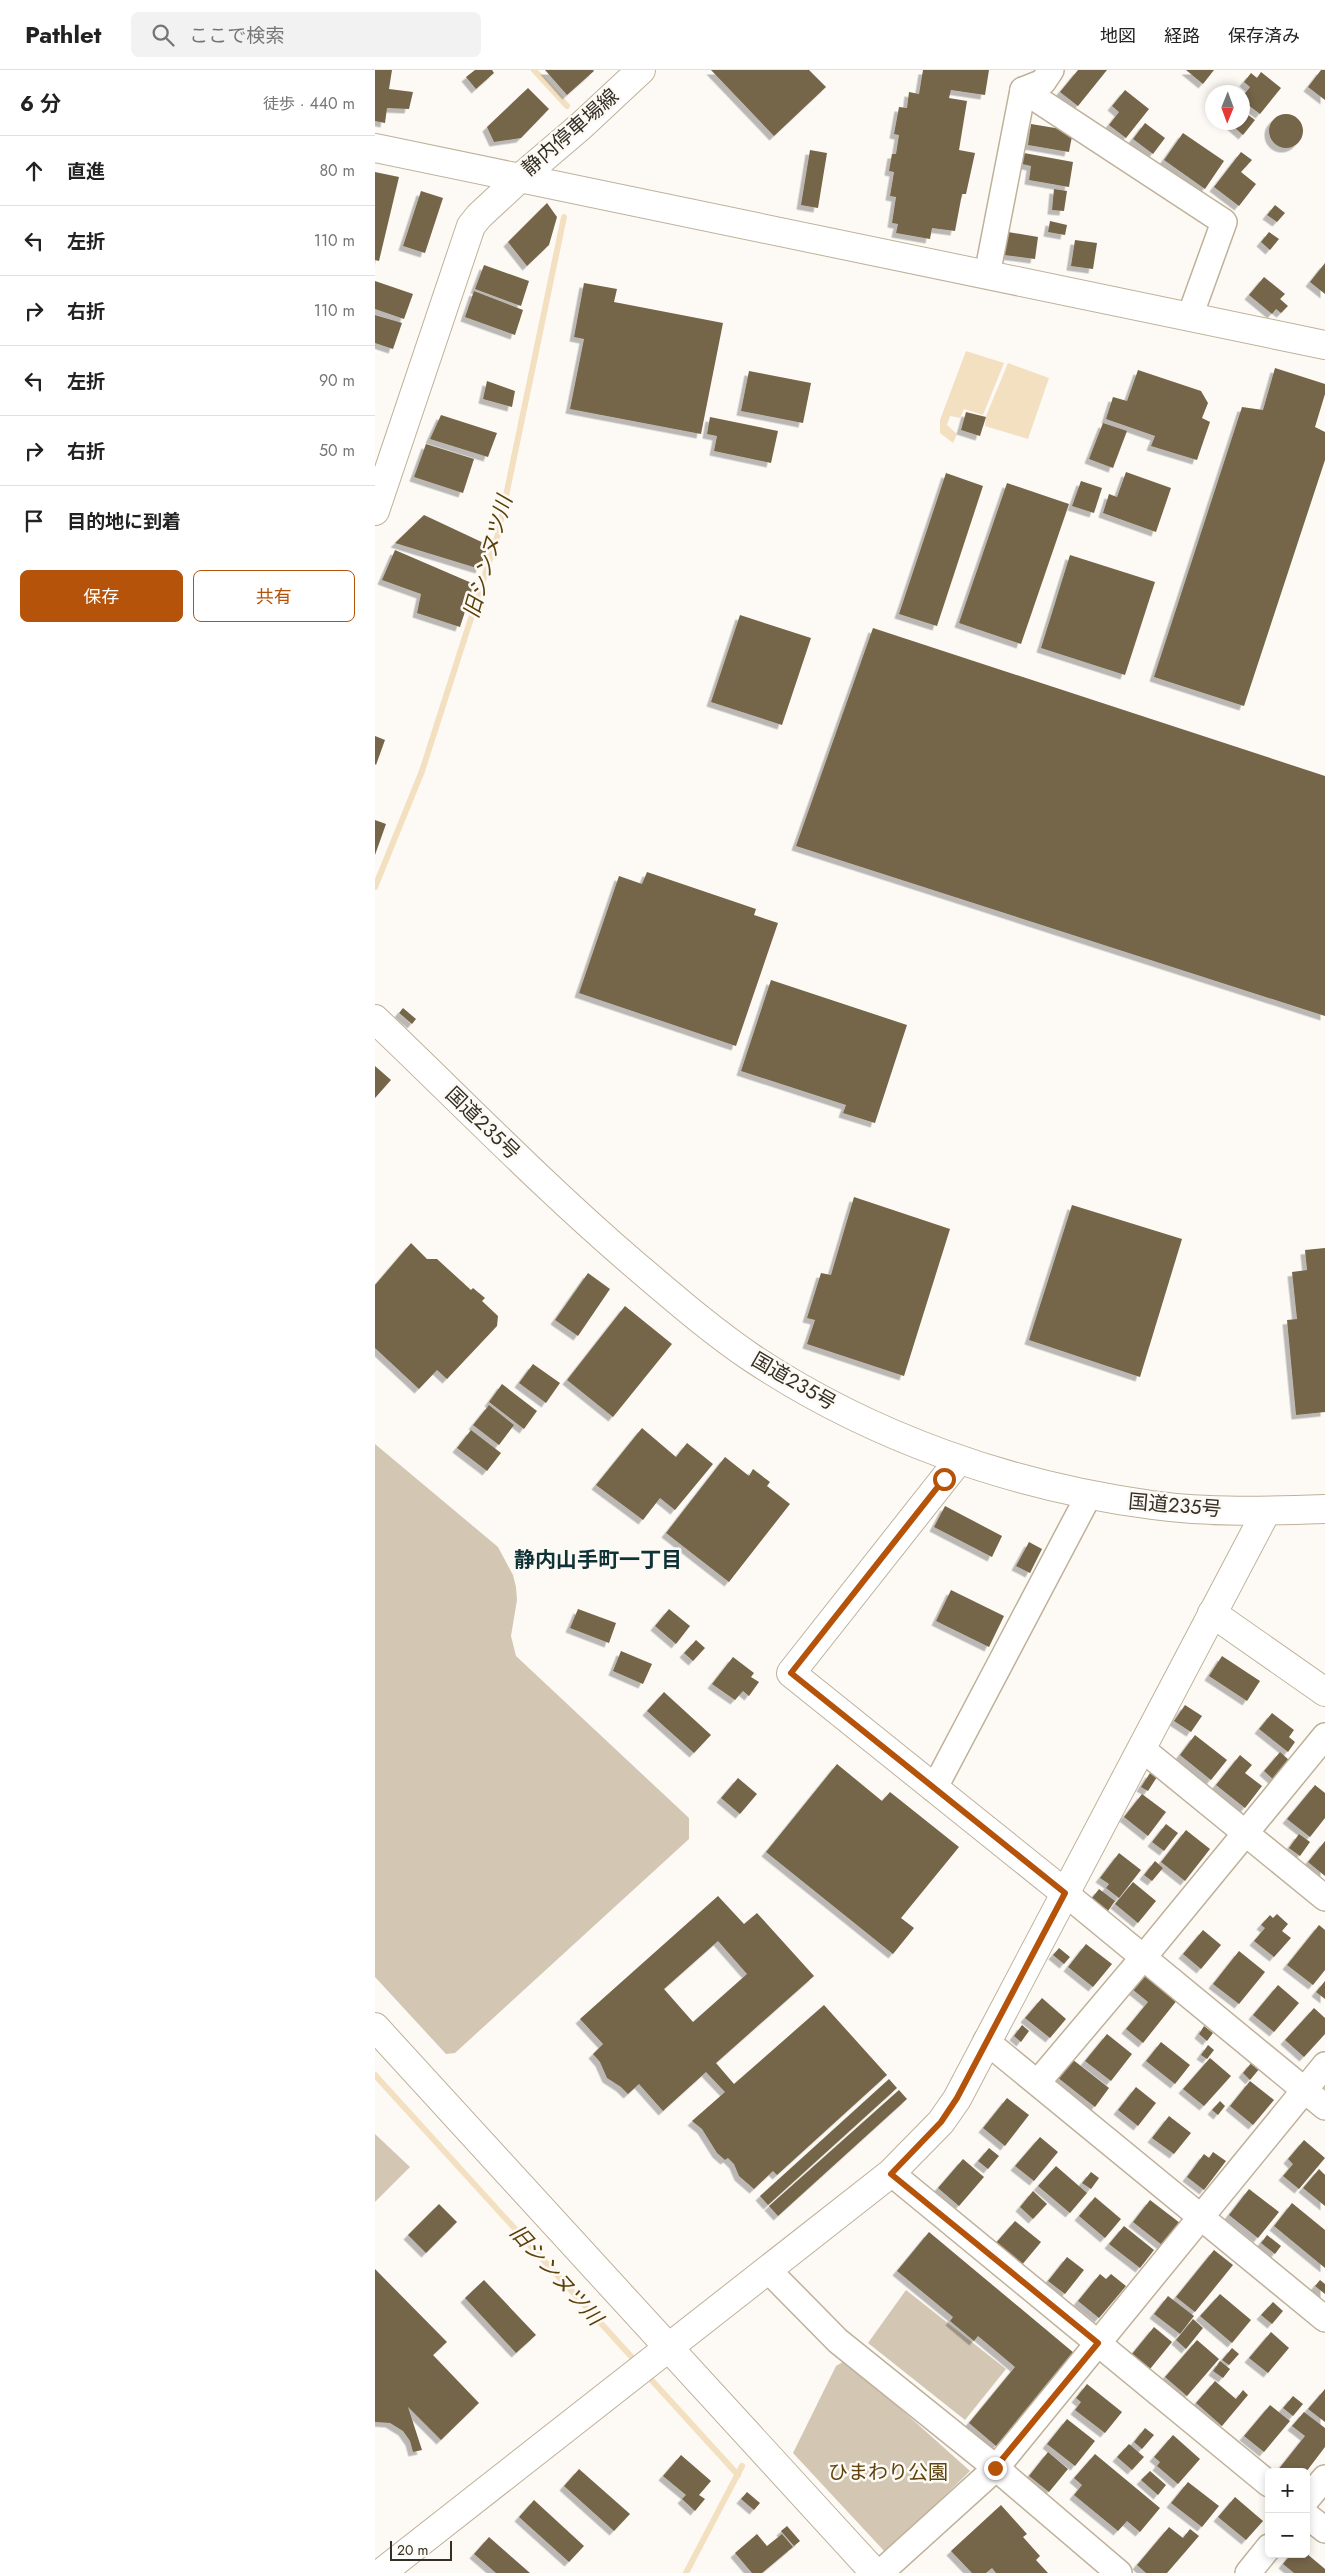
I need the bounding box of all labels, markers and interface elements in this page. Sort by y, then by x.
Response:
search box [131,12,481,57]
text: Pathlet [25,17,101,52]
icon: search [149,21,177,49]
text: ここで検索 [189,22,284,49]
text: 地図 [1100,23,1136,49]
text: 経路 [1164,23,1200,49]
text: 保存済み [1228,23,1300,49]
street label: 静内停車場線 [516,82,625,183]
north arrow [1205,85,1250,130]
text: 6 分 [20,89,61,119]
text: 徒歩 · 440 m [263,92,355,115]
icon: ahead [20,157,48,185]
text: 直進 [67,158,105,185]
text: 80 m [319,159,355,182]
icon: left [20,227,48,255]
text: 左折 [67,228,105,255]
text: 110 m [314,229,355,252]
icon: right [20,297,48,325]
text: 右折 [67,298,105,325]
text: 110 m [314,299,355,322]
icon: left [20,367,48,395]
text: 左折 [67,368,105,395]
text: 90 m [319,369,355,392]
icon: right [20,437,48,465]
text: 右折 [67,438,105,465]
text: 50 m [319,439,355,462]
water label: 旧シンヌツ川 [456,490,520,622]
icon: arrive [20,507,48,535]
text: 目的地に到着 [67,508,181,535]
button: 保存 [20,570,183,622]
button: 共有 [193,570,355,622]
street label: 国道235号 [439,1080,526,1166]
street label: 国道235号 [746,1345,842,1417]
route start [933,1468,956,1491]
street label: 国道235号 [1127,1487,1223,1524]
district label: 静内山手町一丁目 [514,1545,682,1575]
water label: 旧シンヌツ川 [503,2218,611,2333]
route end [984,2457,1007,2480]
park label: ひまわり公園 [828,2458,948,2487]
map controls [1265,2468,1310,2558]
button: + [1265,2468,1310,2513]
button: − [1265,2513,1310,2558]
scale bar [390,2538,453,2561]
text: 20 m [397,2540,429,2560]

